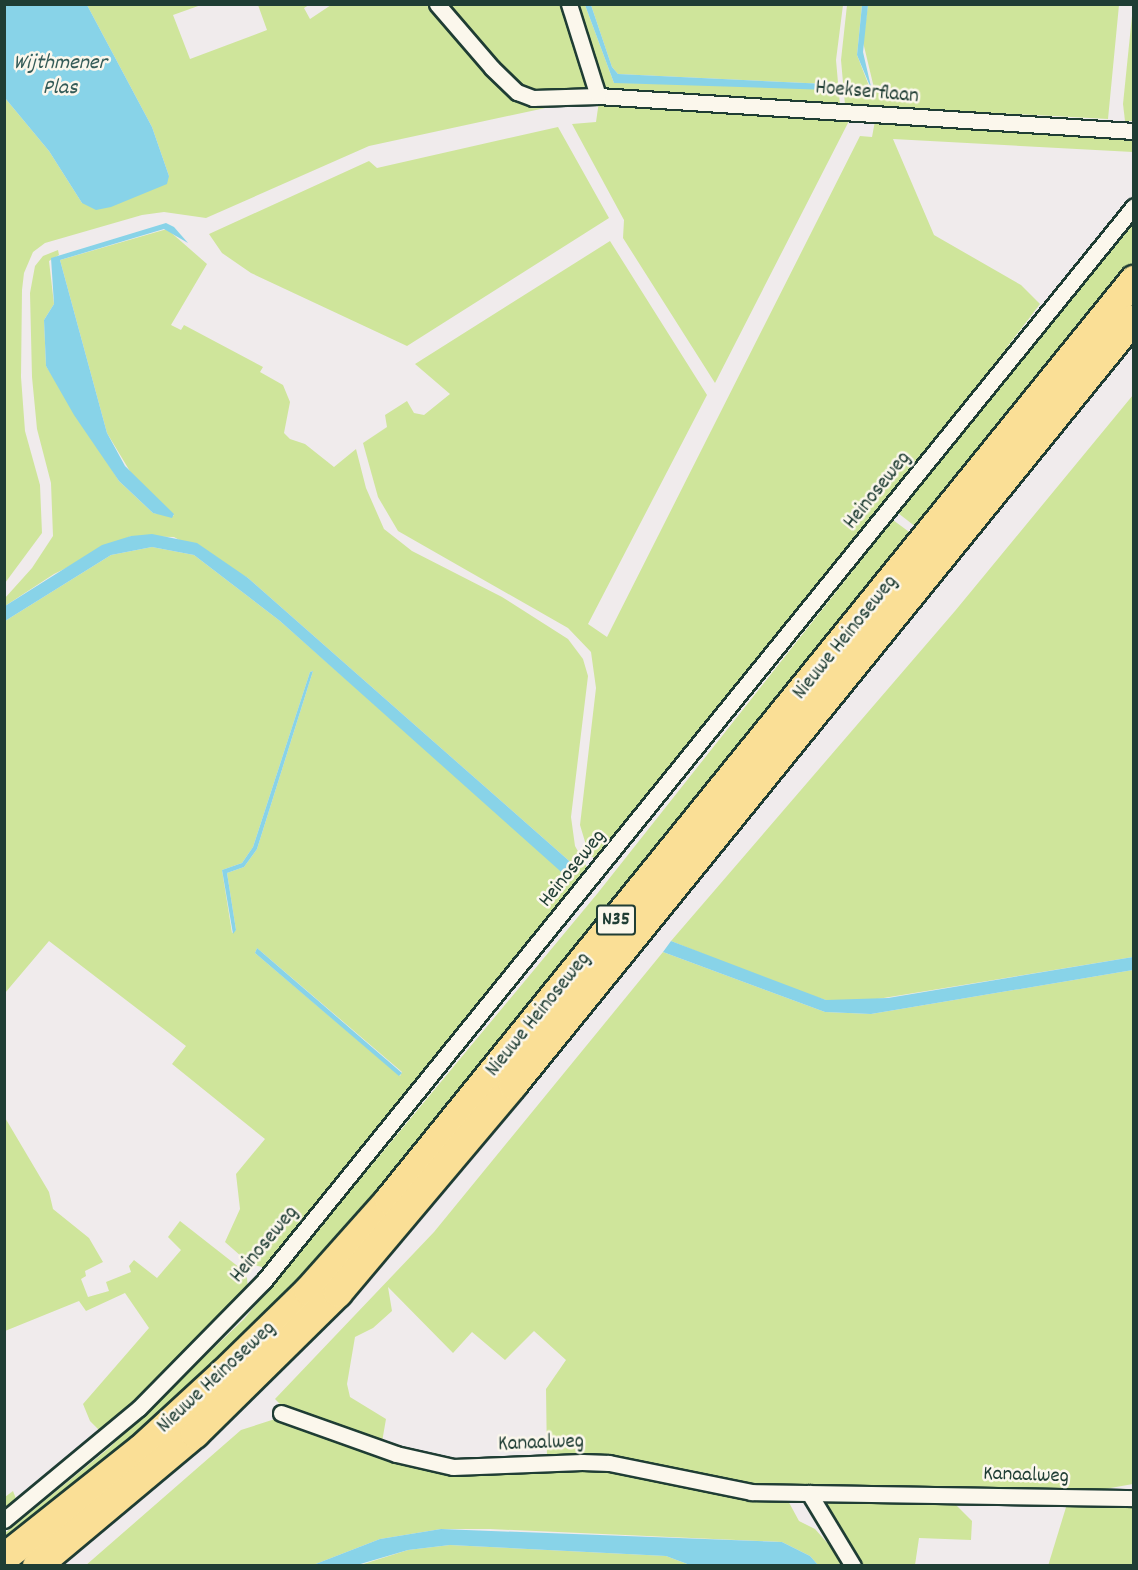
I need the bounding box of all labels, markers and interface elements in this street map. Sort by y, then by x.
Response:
water label: Wijthmener Plas [13,50,107,101]
street label: Hoekserflaan [814,76,920,110]
street label: Heinoseweg [839,447,917,535]
street label: Nieuwe Heinoseweg [788,571,904,705]
street label: Heinoseweg [534,825,612,913]
road number: N35 [595,903,637,937]
street label: Nieuwe Heinoseweg [481,948,597,1082]
street label: Heinoseweg [225,1201,305,1289]
street label: Nieuwe Heinoseweg [152,1317,282,1439]
street label: Kanaalweg [498,1430,584,1458]
street label: Kanaalweg [983,1462,1069,1490]

